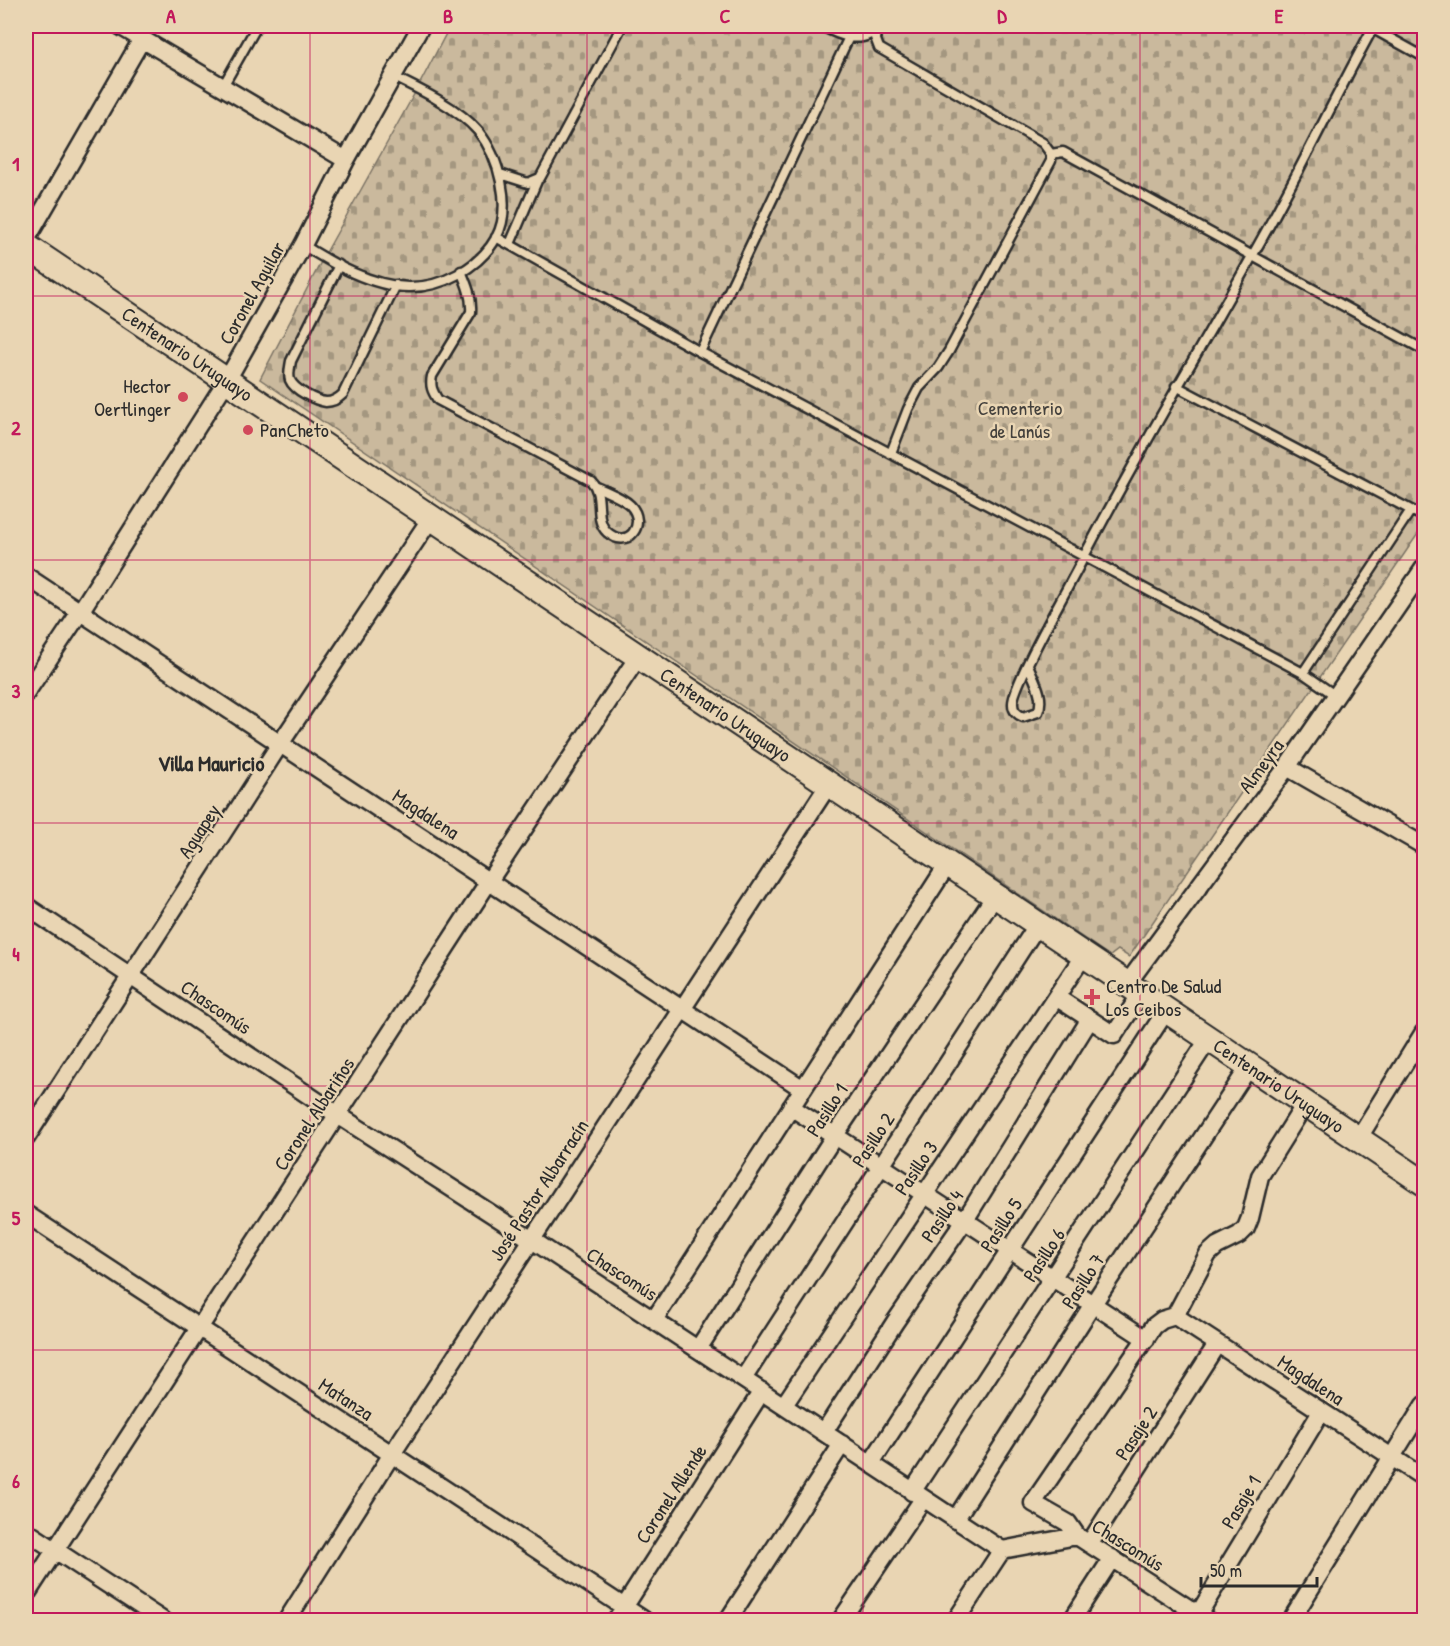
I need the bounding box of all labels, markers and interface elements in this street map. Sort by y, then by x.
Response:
text: A [166,2,176,29]
text: B [443,2,453,29]
text: C [720,2,731,29]
text: D [997,2,1007,29]
text: E [1275,2,1284,29]
text: 1 [12,150,20,177]
street label: Coronel Aguilar [212,236,291,349]
street label: Centenario Uruguayo [117,300,258,407]
place label: Hector Oertlinger [94,372,171,422]
marker: Hector Oertlinger [176,390,190,404]
park label: Cementerio de Lanús [978,394,1062,444]
text: 2 [11,414,21,441]
place label: PanCheto [260,416,329,443]
marker: PanCheto [241,423,255,437]
street label: Centenario Uruguayo [655,661,797,768]
text: 3 [12,677,21,704]
street label: Almeyra [1232,733,1289,798]
district label: Villa Mauricio [158,748,264,778]
street label: Magdalena [388,782,465,845]
street label: Aguapey [171,798,226,863]
text: 4 [12,940,20,967]
place label: Centro De Salud Los Ceibos [1106,972,1222,1022]
street label: Chascomús [176,973,257,1040]
marker: Centro De Salud Los Ceibos [1083,988,1101,1006]
street label: Centenario Uruguayo [1208,1031,1350,1139]
street label: Coronel Albariños [267,1052,360,1176]
street label: Pasillo 1 [799,1078,854,1141]
street label: Pasillo 2 [845,1107,901,1172]
street label: José Pastor Albarracín [483,1114,595,1266]
street label: Pasillo 3 [888,1135,944,1200]
street label: Pasillo 4 [914,1184,969,1247]
street label: Pasillo 5 [973,1192,1028,1257]
text: 5 [12,1204,21,1231]
street label: Pasillo 6 [1016,1223,1071,1287]
street label: Chascomús [581,1240,663,1307]
street label: Pasillo 7 [1055,1248,1111,1314]
street label: Magdalena [1273,1348,1350,1411]
street label: Matanza [314,1371,379,1426]
street label: Pasaje 2 [1108,1400,1163,1465]
street label: Coronel Allende [629,1439,713,1548]
text: 6 [12,1467,20,1494]
street label: Pasaje 1 [1214,1470,1267,1533]
street label: Chascomús [1087,1512,1170,1577]
scale bar [1201,1550,1316,1588]
text: 50 m [1210,1558,1242,1583]

